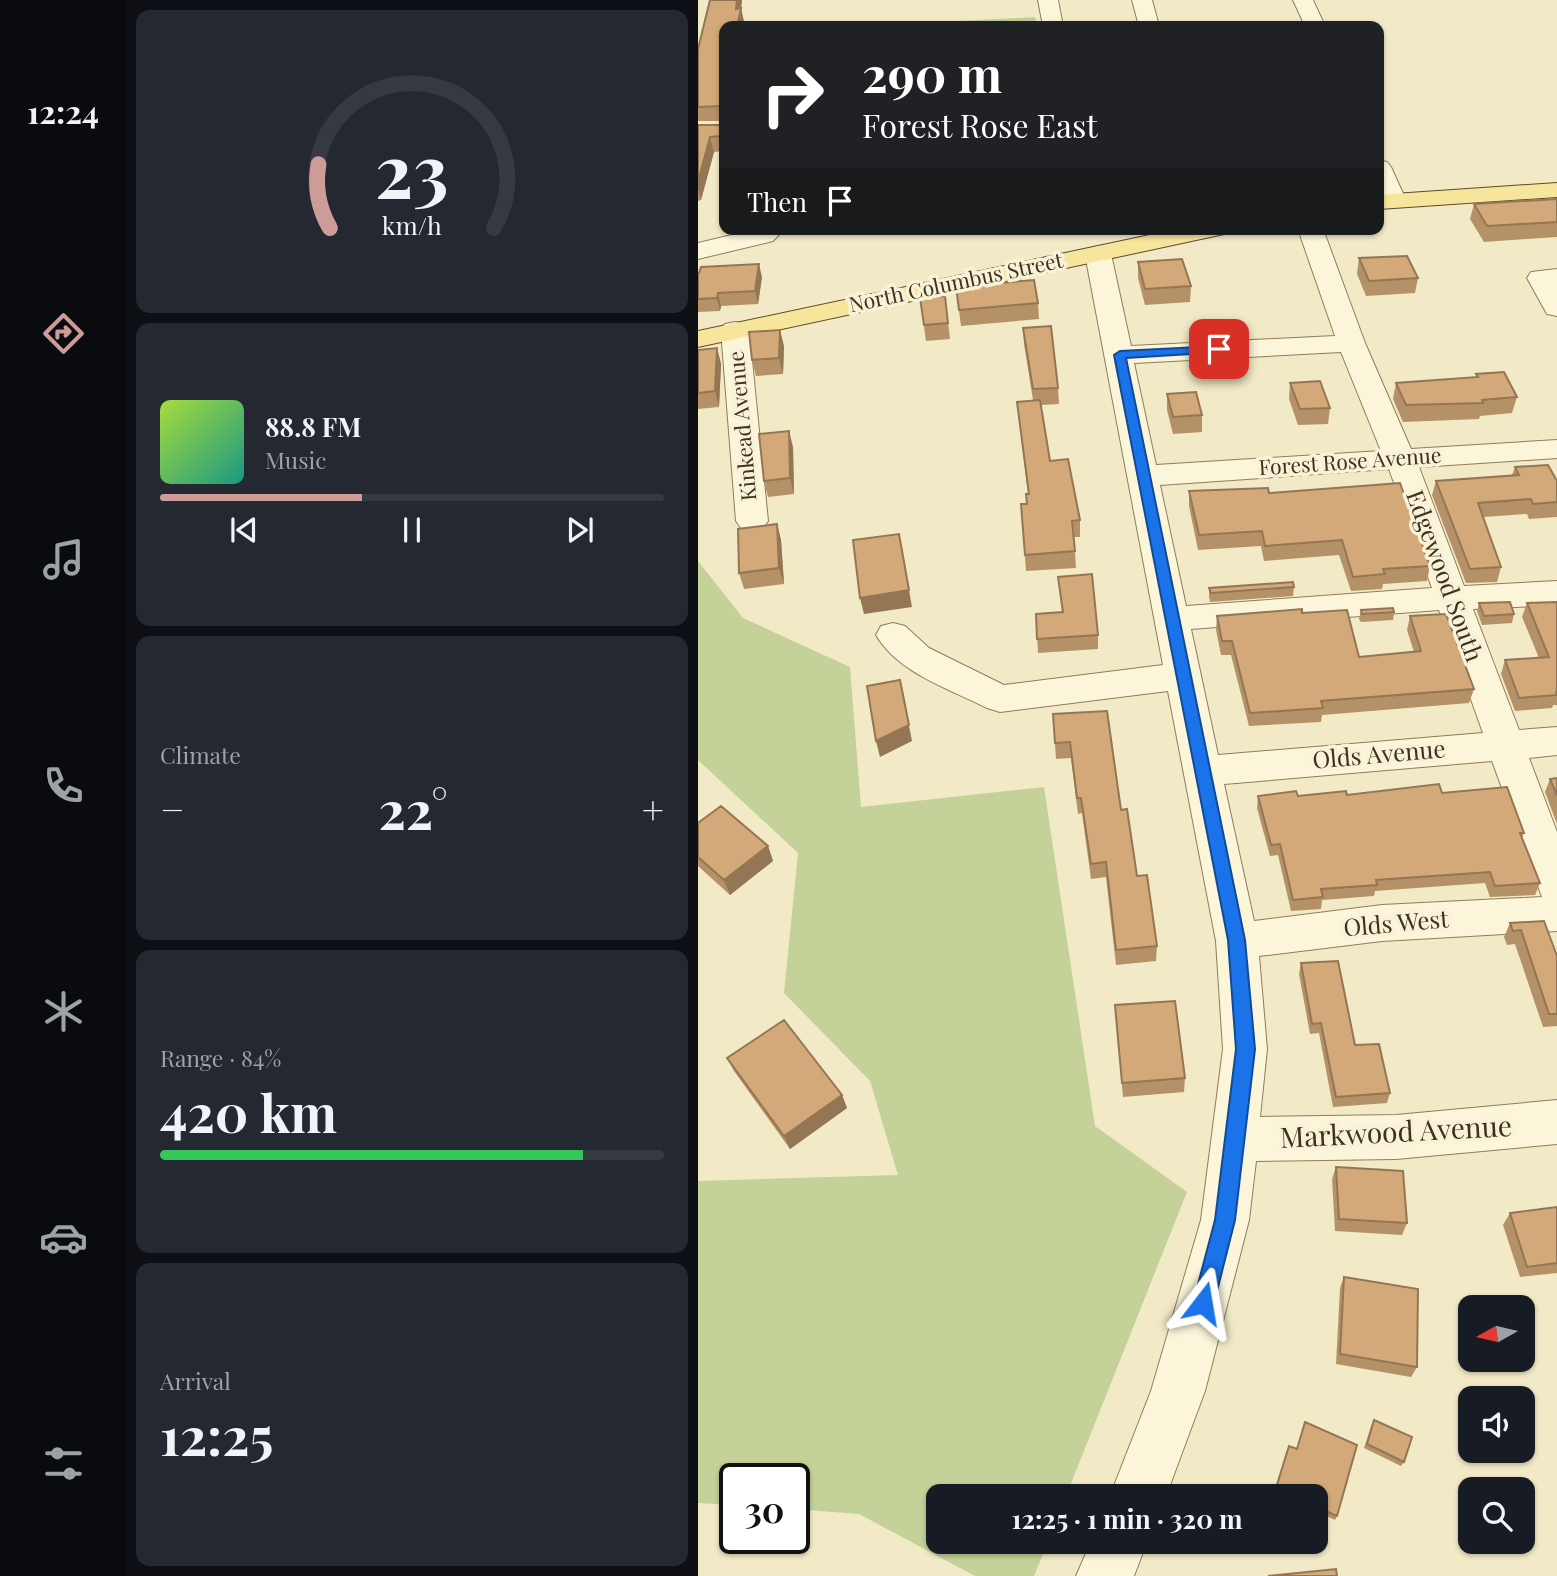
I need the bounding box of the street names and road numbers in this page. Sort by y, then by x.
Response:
street label: North Columbus Street [846,245,1066,317]
street label: Kinkead Avenue [721,350,762,502]
street label: Forest Rose Avenue [1258,440,1442,480]
street label: Edgewood South [1400,485,1492,665]
street label: Olds Avenue [1311,731,1447,775]
street label: Olds West [1342,901,1450,943]
street label: Markwood Avenue [1279,1106,1513,1155]

